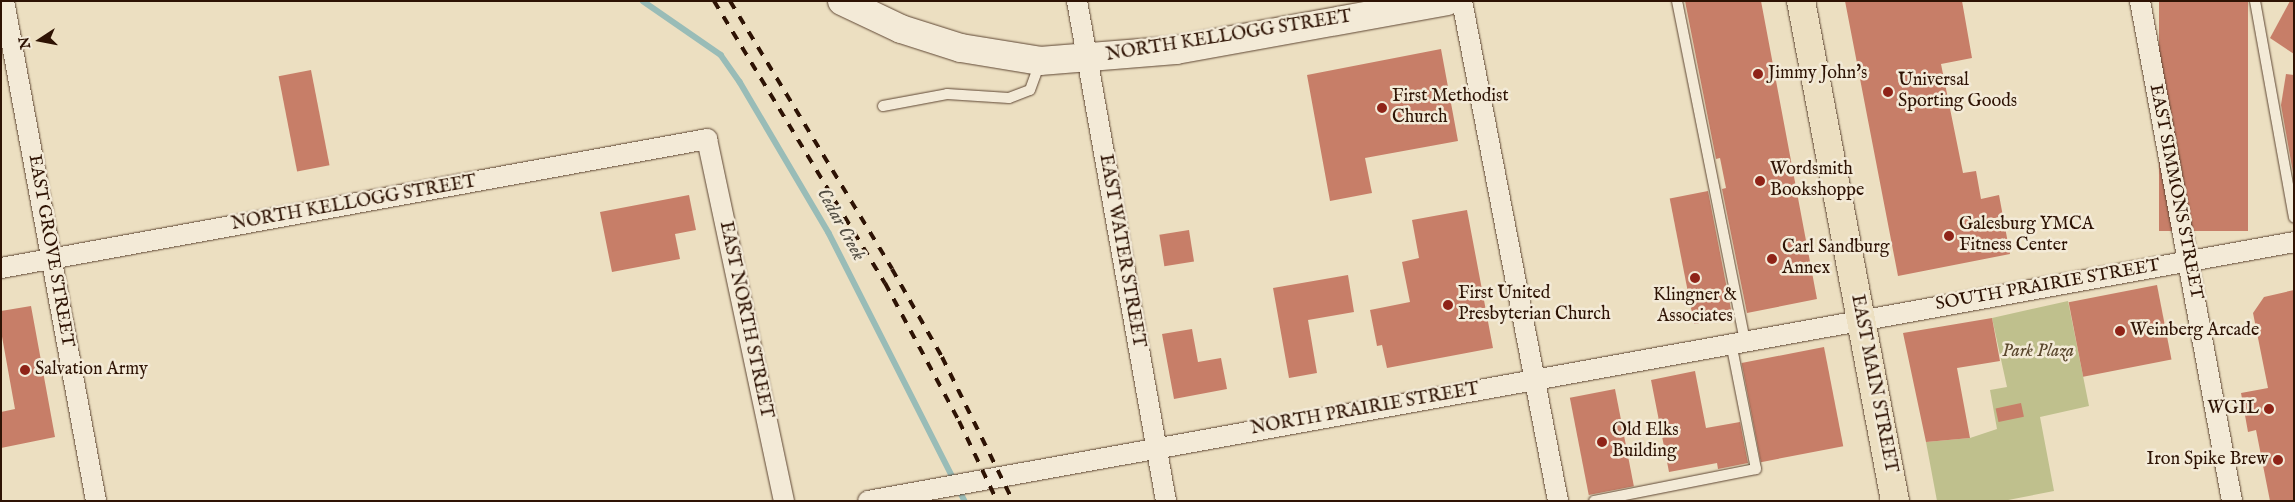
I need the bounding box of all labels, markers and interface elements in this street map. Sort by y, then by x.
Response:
street label: NORTH KELLOGG STREET [1105,7,1353,67]
north arrow [15,15,65,65]
text: N [15,35,35,51]
place label: Jimmy John's [1768,63,1867,85]
marker: Jimmy John's [1752,68,1764,80]
place label: Universal Sporting Goods [1898,71,2017,114]
street label: EAST SIMMONS STREET [2144,83,2206,301]
marker: Universal Sporting Goods [1882,86,1894,98]
place label: First Methodist Church [1392,87,1509,130]
marker: First Methodist Church [1376,102,1388,114]
street label: EAST GROVE STREET [22,153,78,349]
street label: EAST WATER STREET [1093,153,1149,349]
place label: Wordsmith Bookshoppe [1770,160,1864,202]
street label: NORTH KELLOGG STREET [230,172,478,236]
marker: Wordsmith Bookshoppe [1754,175,1766,187]
water label: Cedar Creek [811,185,869,265]
place label: Galesburg YMCA Fitness Center [1959,215,2094,258]
street label: EAST NORTH STREET [714,220,776,420]
marker: Galesburg YMCA Fitness Center [1943,230,1955,242]
place label: Carl Sandburg Annex [1782,238,1890,280]
marker: Carl Sandburg Annex [1766,253,1778,265]
street label: SOUTH PRAIRIE STREET [1934,256,2162,316]
marker: Klingner & Associates [1689,272,1701,284]
place label: First United Presbyterian Church [1458,284,1611,326]
place label: Klingner & Associates [1653,286,1737,328]
street label: EAST MAIN STREET [1845,293,1901,475]
marker: First United Presbyterian Church [1442,299,1454,311]
place label: Weinberg Arcade [2130,320,2259,342]
marker: Weinberg Arcade [2114,325,2126,337]
park label: Park Plaza [2002,341,2074,363]
place label: Salvation Army [35,359,148,381]
marker: Salvation Army [19,364,31,376]
street label: NORTH PRAIRIE STREET [1249,379,1481,441]
place label: WGIL [2207,398,2259,420]
marker: WGIL [2263,403,2275,415]
place label: Old Elks Building [1612,421,1679,464]
marker: Old Elks Building [1596,436,1608,448]
place label: Iron Spike Brew [2146,449,2268,471]
marker: Iron Spike Brew [2272,454,2284,466]

